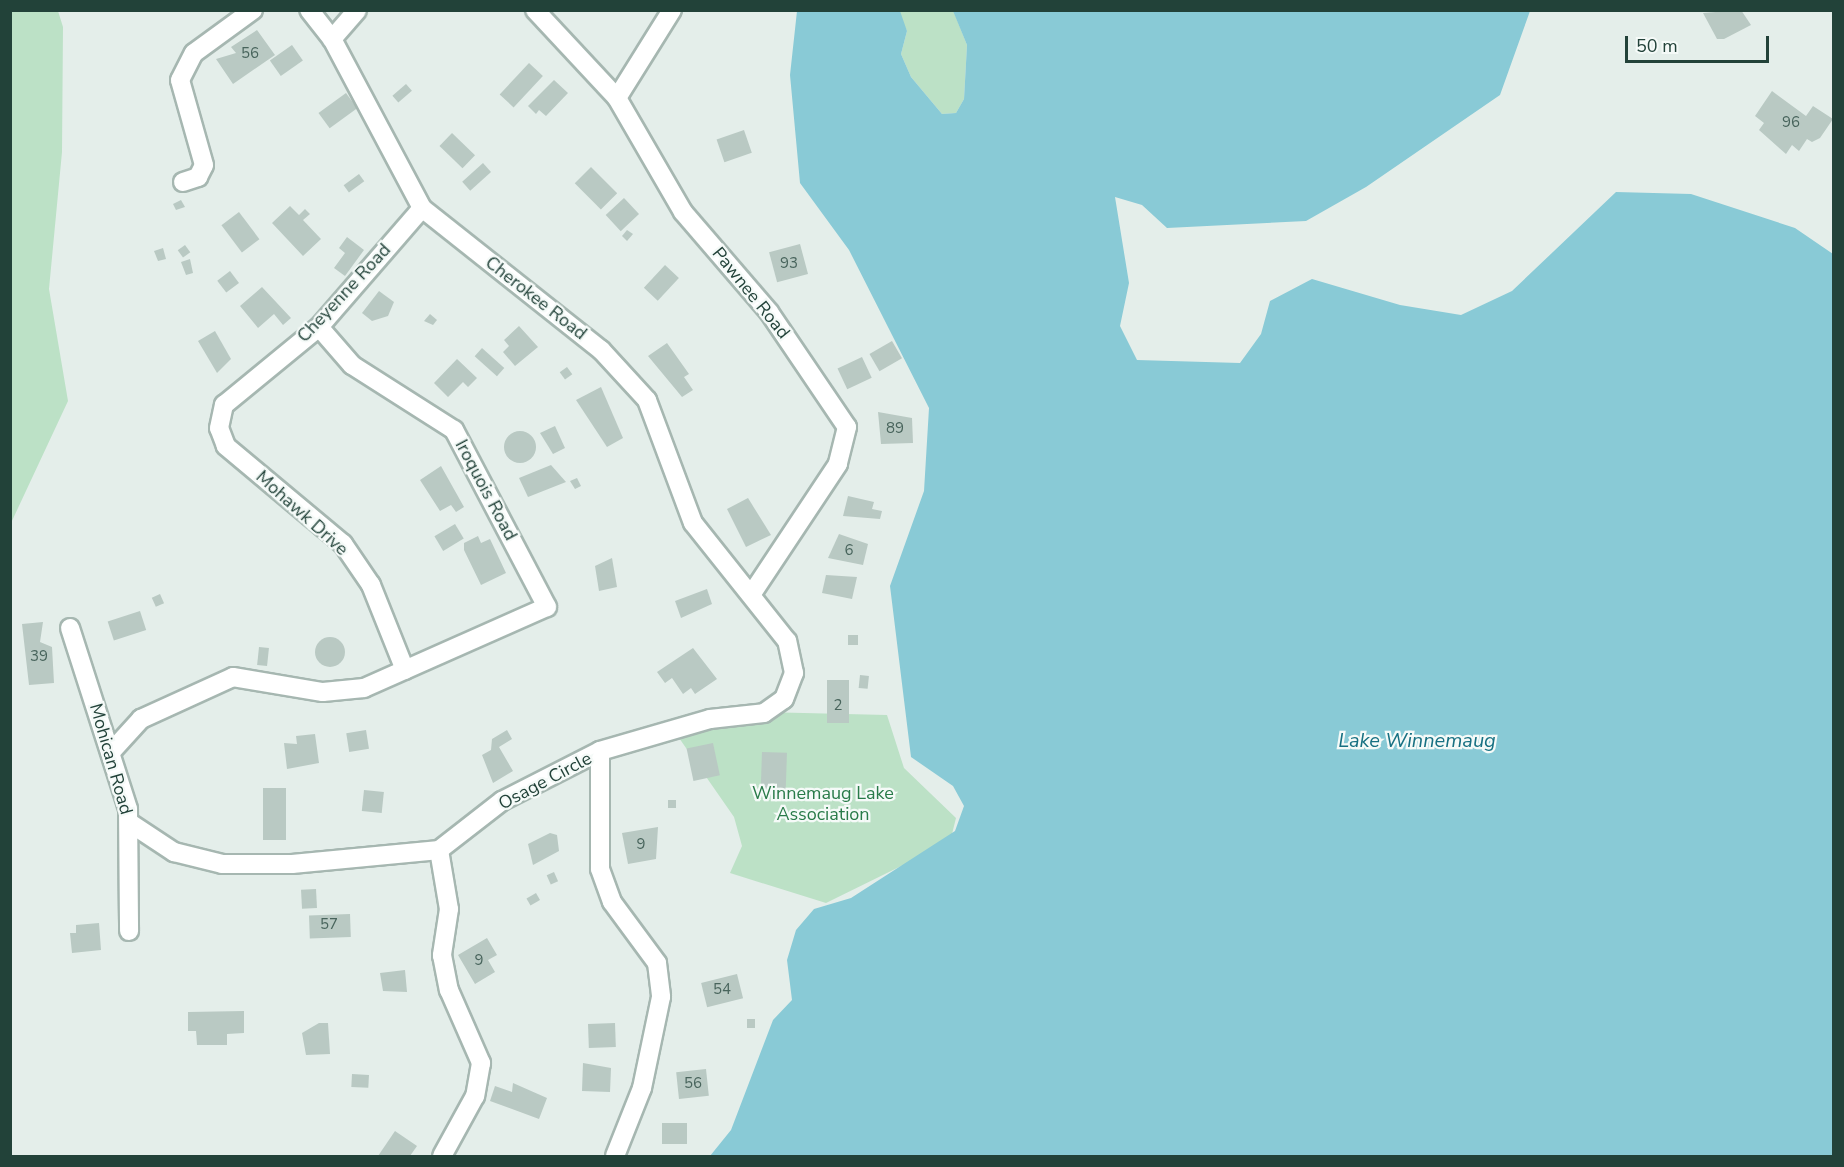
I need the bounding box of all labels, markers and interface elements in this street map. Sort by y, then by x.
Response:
scale bar [1628,24,1772,62]
text: 50 m [1636,34,1678,58]
house number: 56 [241,45,259,63]
house number: 96 [1782,114,1800,132]
street label: Cheyenne Road [293,239,395,347]
street label: Pawnee Road [708,243,794,343]
street label: Cherokee Road [481,252,591,344]
house number: 93 [780,255,798,273]
house number: 89 [886,420,904,438]
street label: Iroquois Road [450,436,522,544]
street label: Mohawk Drive [251,466,353,560]
house number: 6 [845,542,853,560]
house number: 39 [30,648,48,666]
house number: 2 [834,697,842,715]
street label: Mohican Road [85,701,137,817]
water label: Lake Winnemaug [1338,728,1496,752]
street label: Osage Circle [495,747,595,815]
park label: Winnemaug Lake Association [752,783,894,826]
house number: 9 [637,836,645,854]
house number: 57 [320,916,338,934]
house number: 9 [475,952,483,970]
house number: 54 [713,981,731,999]
house number: 56 [684,1075,702,1093]

